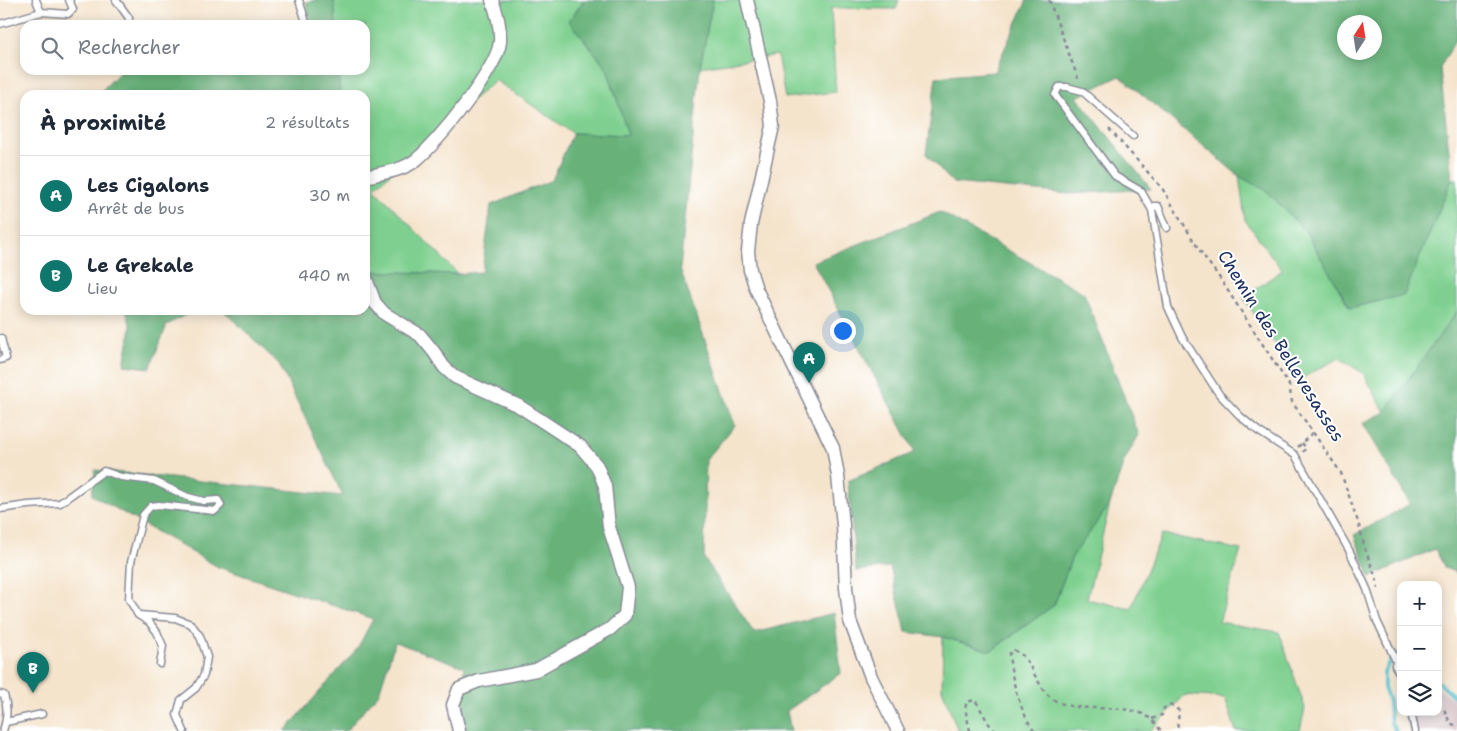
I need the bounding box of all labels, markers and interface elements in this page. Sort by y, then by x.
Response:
north arrow [1337,15,1382,60]
search box [20,20,370,75]
icon: search [38,34,66,62]
text: Rechercher [78,35,181,60]
text: À proximité [40,109,166,137]
text: 2 résultats [265,112,350,133]
text: Les Cigalons [87,173,209,198]
text: A [50,185,62,206]
text: 30 m [309,185,350,206]
text: Arrêt de bus [87,198,185,219]
street label: Chemin des Bellevesasses [1212,246,1350,446]
text: Le Grekale [87,253,194,278]
text: B [51,265,61,286]
text: 440 m [298,265,350,286]
text: Lieu [87,278,118,299]
your location [830,318,856,344]
pin: A [793,342,825,383]
map controls [1397,581,1442,716]
button: + [1397,581,1442,626]
button: − [1397,626,1442,671]
pin: B [17,652,49,693]
button: layers [1397,671,1442,716]

